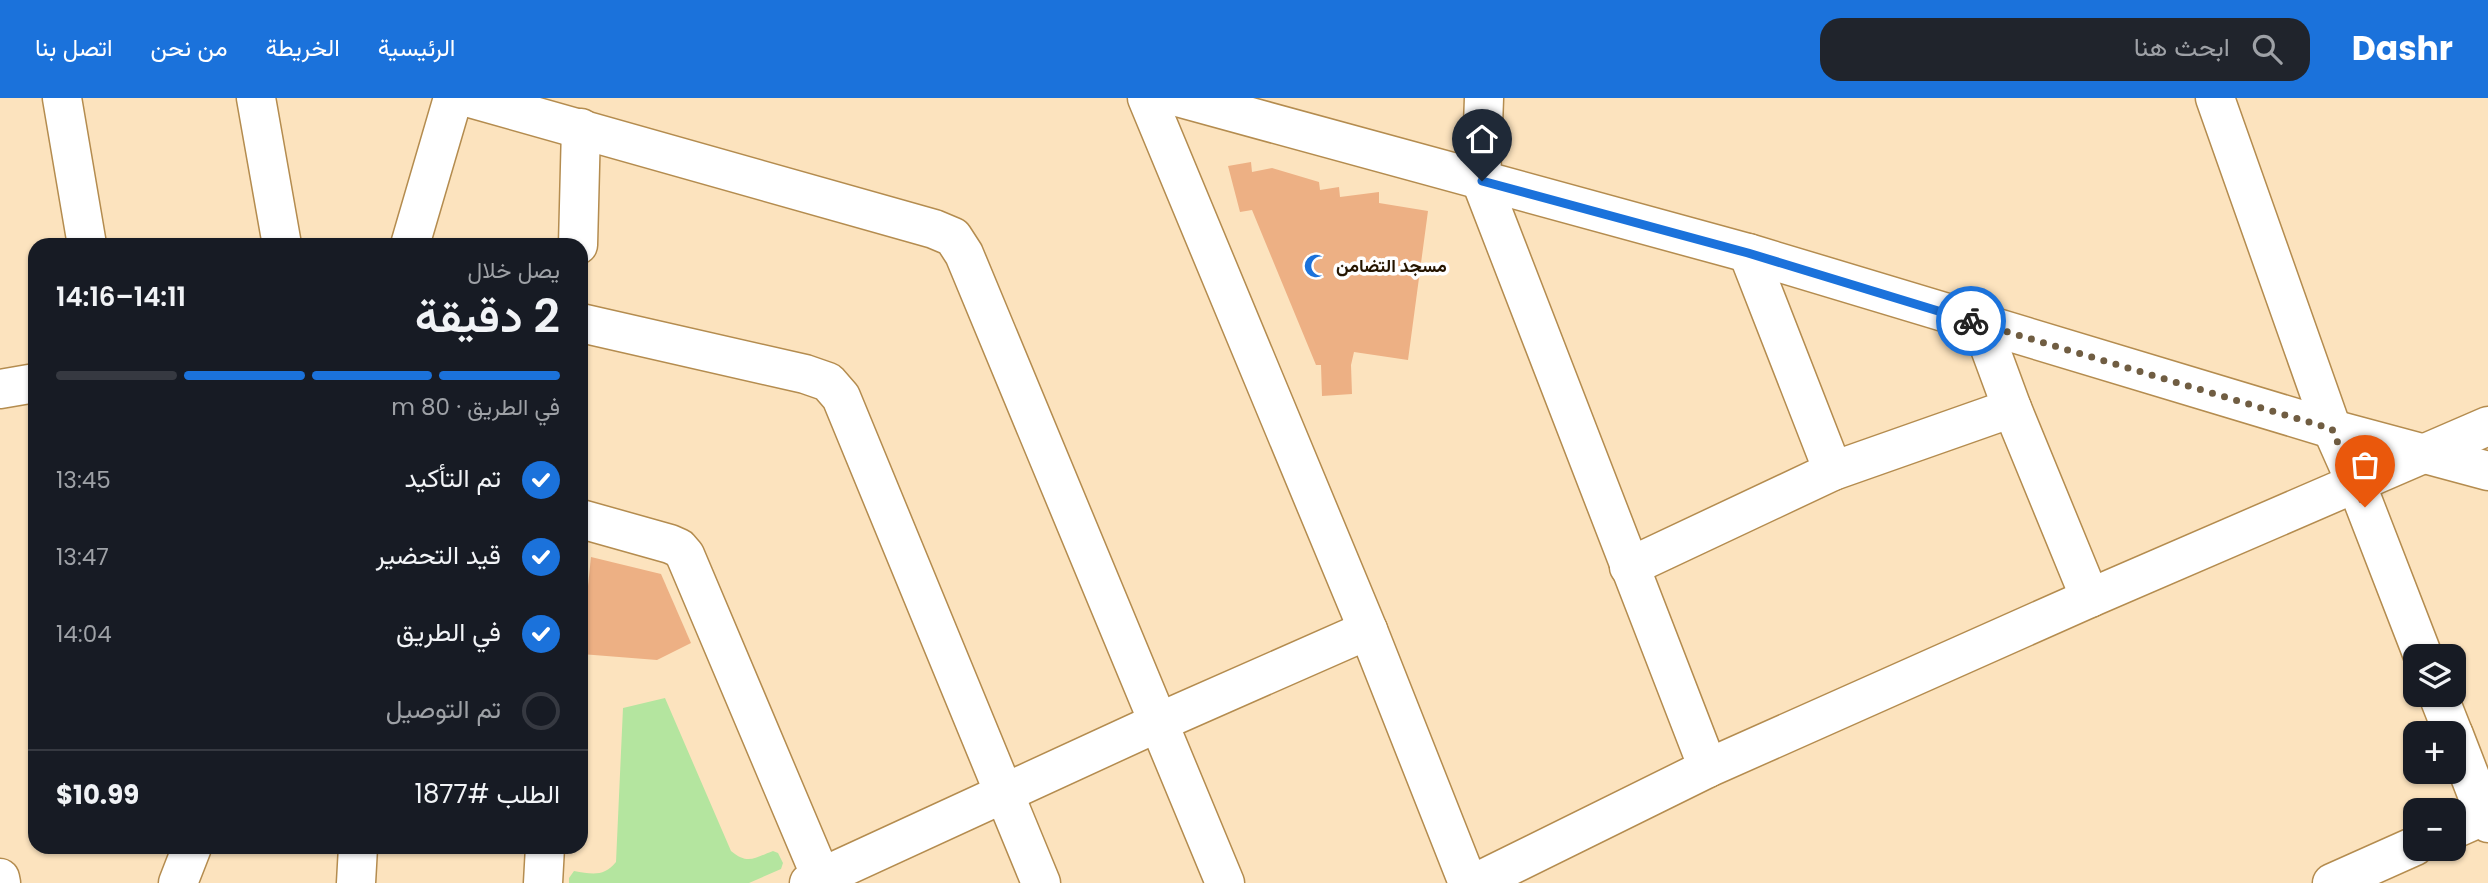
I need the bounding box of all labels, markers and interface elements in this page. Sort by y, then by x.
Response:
search box [1820,18,2310,81]
text: Dashr [2352,25,2453,72]
text: ابحث هنا [2134,29,2230,65]
icon: search [2248,30,2286,68]
text: اتصل بنا [35,31,113,64]
text: من نحن [151,31,228,64]
text: الخريطة [266,31,340,64]
text: الرئيسية [378,31,455,64]
pin [1452,109,1512,181]
icon: home [1463,120,1501,158]
mosque icon: مسجد التضامن [1302,252,1330,280]
place label: مسجد التضامن [1336,253,1447,278]
text: يصل خلال [468,254,560,286]
text: 14:11–14:16 [56,279,186,315]
text: 2 دقيقة [415,284,560,348]
courier [1936,286,2006,356]
icon: bike [1952,302,1990,340]
text: في الطريق · 80 m [391,391,560,423]
pin [2335,435,2395,507]
icon: bag [2346,446,2384,484]
text: تم التأكيد [405,460,501,496]
icon: check [522,461,560,499]
text: 13:45 [56,464,111,496]
text: قيد التحضير [376,537,501,573]
icon: check [522,538,560,576]
text: 13:47 [56,541,109,573]
text: في الطريق [396,614,501,650]
icon: check [522,615,560,653]
text: 14:04 [56,618,112,650]
map controls [2403,644,2466,861]
button: layers [2403,644,2466,707]
text: تم التوصيل [386,691,501,727]
button: + [2403,721,2466,784]
text: الطلب #1877 [415,776,560,812]
text: $10.99 [56,777,139,813]
button: − [2403,798,2466,861]

